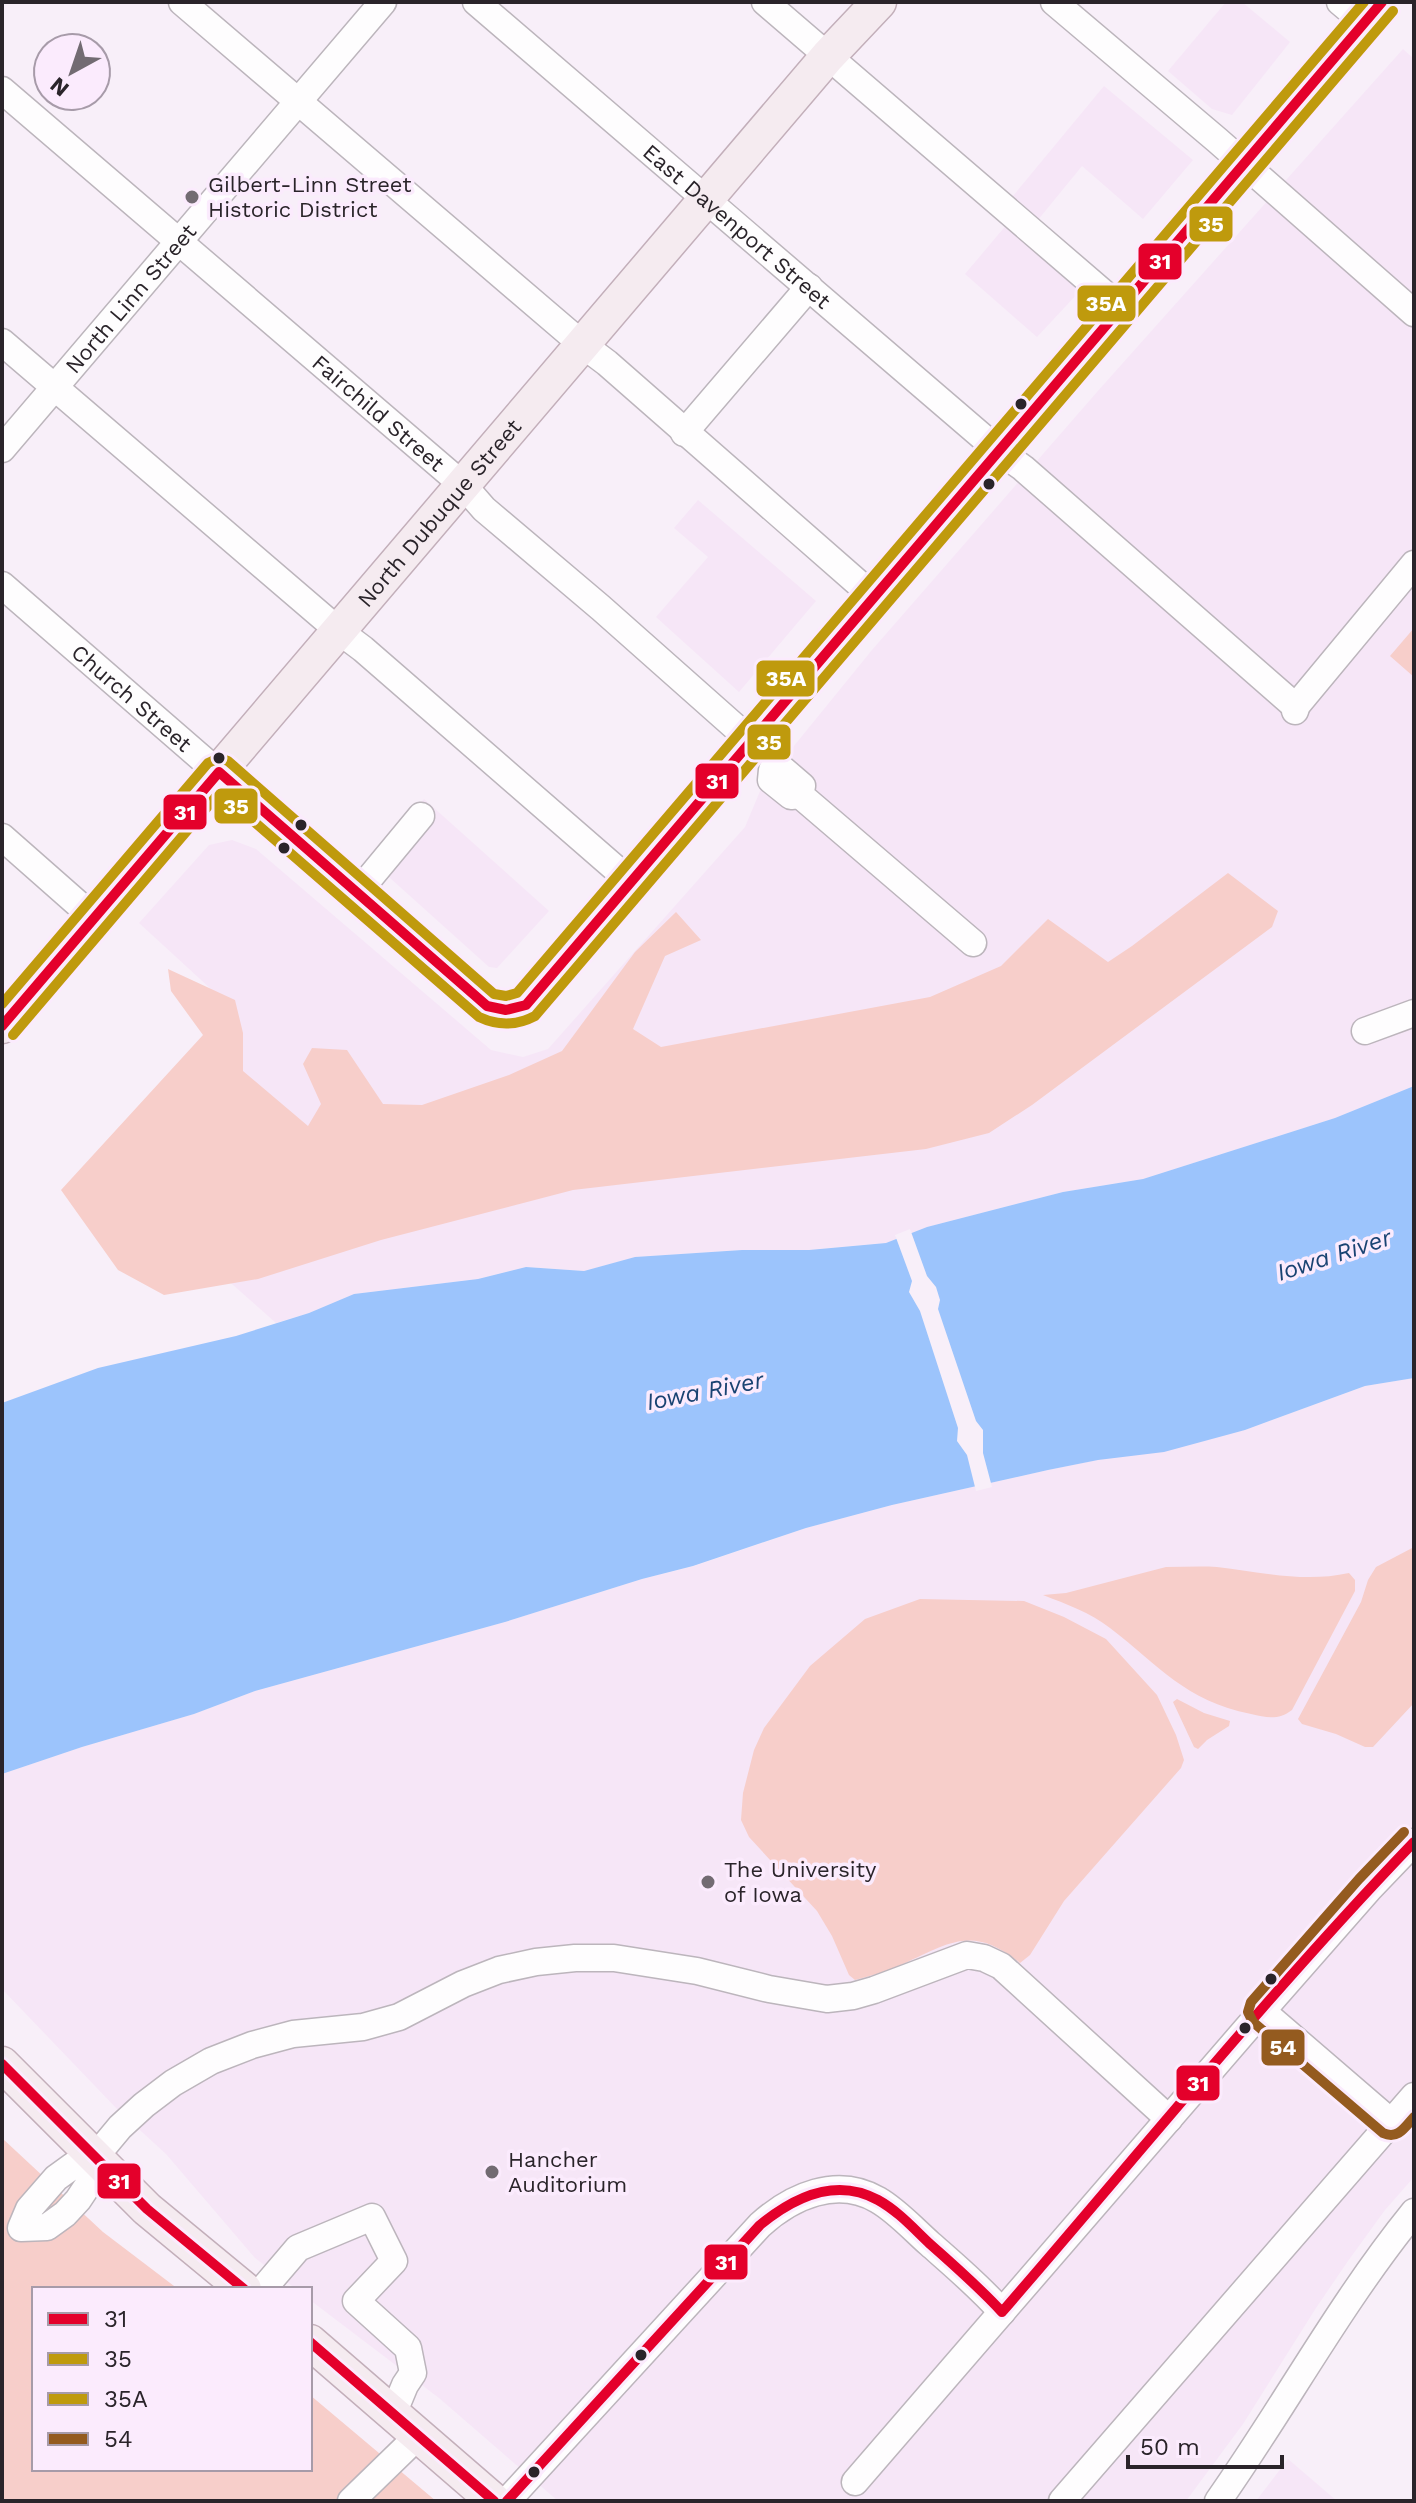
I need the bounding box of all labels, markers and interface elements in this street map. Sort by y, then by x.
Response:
north arrow [32,32,112,112]
text: N [45,72,74,102]
street label: East Davenport Street [638,139,835,314]
place label: Gilbert-Linn Street Historic District [208,172,411,222]
marker: Gilbert-Linn Street Historic District [183,188,201,206]
line badge: 35 [1188,205,1234,243]
text: 35 [1198,212,1224,237]
street label: North Linn Street [60,219,201,378]
line badge: 31 [1137,242,1183,281]
text: 31 [1149,249,1171,274]
line badge: 35A [1076,284,1137,323]
text: 35A [1086,291,1126,316]
street label: Fairchild Street [307,350,449,476]
unlabelled marker [1013,396,1029,412]
street label: North Dubuque Street [353,414,526,612]
unlabelled marker [981,476,997,492]
street label: Church Street [66,639,197,757]
line badge: 35A [755,659,816,698]
text: 35A [766,666,806,691]
line badge: 35 [746,723,792,761]
text: 35 [756,730,782,755]
unlabelled marker [211,750,227,766]
line badge: 31 [694,762,740,800]
text: 31 [706,769,728,794]
line badge: 35 [213,787,259,825]
line badge: 31 [162,793,208,831]
text: 35 [223,794,249,819]
text: 31 [174,800,196,825]
unlabelled marker [293,817,309,833]
unlabelled marker [276,840,292,856]
water label: Iowa River [1273,1223,1396,1287]
water label: Iowa River [644,1366,768,1416]
place label: The University of Iowa [724,1857,877,1907]
marker: The University of Iowa [699,1873,717,1891]
unlabelled marker [1263,1971,1279,1987]
unlabelled marker [1237,2020,1253,2036]
line badge: 54 [1260,2028,1306,2067]
text: 54 [1269,2035,1297,2060]
line badge: 31 [1175,2064,1221,2102]
text: 31 [1187,2071,1209,2096]
place label: Hancher Auditorium [508,2147,627,2197]
line badge: 31 [96,2162,142,2200]
marker: Hancher Auditorium [483,2163,501,2181]
text: 31 [108,2169,130,2194]
line badge: 31 [703,2243,749,2281]
text: 31 [715,2250,737,2275]
legend [32,2287,312,2471]
text: 31 [104,2305,127,2333]
text: 35 [104,2345,132,2373]
unlabelled marker [633,2347,649,2363]
text: 35A [104,2385,148,2413]
scale bar [1128,2419,1282,2469]
text: 54 [104,2425,133,2453]
text: 50 m [1140,2433,1200,2461]
unlabelled marker [526,2464,542,2480]

